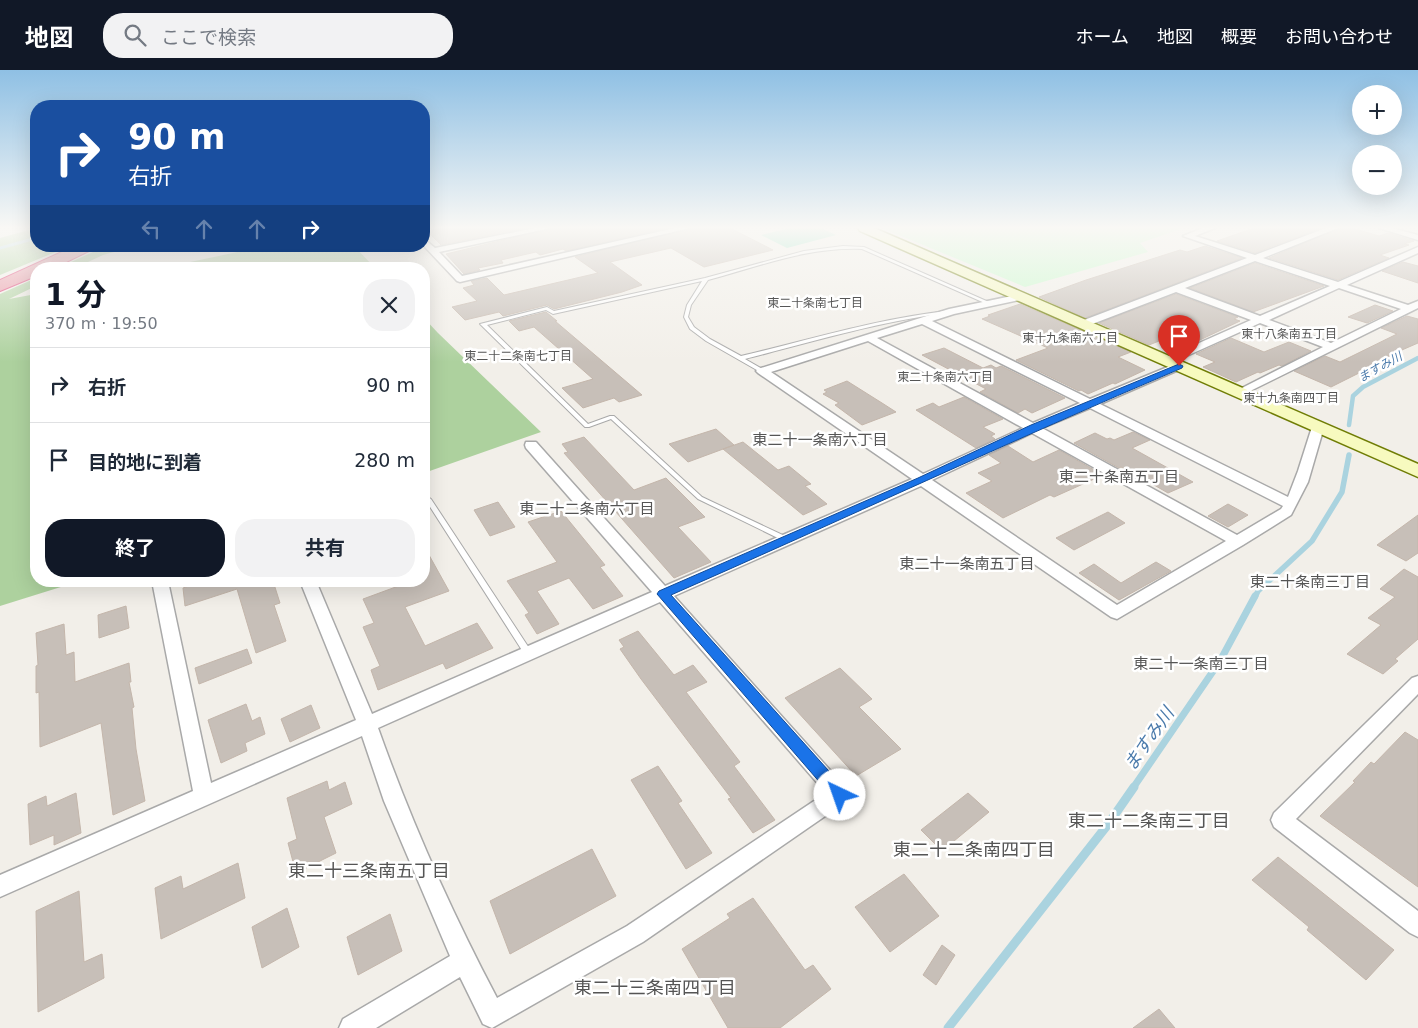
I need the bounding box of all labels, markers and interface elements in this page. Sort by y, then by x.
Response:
search box [103,13,453,58]
icon: search [121,21,149,49]
text: 地図 [25,24,73,52]
text: ここで検索 [161,26,256,48]
text: ホーム [1076,26,1129,47]
text: 地図 [1157,26,1193,47]
text: 概要 [1221,26,1257,47]
text: お問い合わせ [1285,26,1393,47]
map controls [1352,85,1402,195]
button: + [1352,85,1402,135]
text: 90 m [128,117,225,157]
icon: right [45,120,110,185]
button: − [1352,145,1402,195]
text: 右折 [128,164,172,189]
icon: left [137,215,165,243]
icon: ahead [190,215,218,243]
icon: ahead [243,215,271,243]
icon: right [296,215,324,243]
text: 1 分 [45,277,106,312]
button: close [363,279,415,331]
district label: 東二十条南七丁目 [767,296,863,310]
text: 370 m · 19:50 [45,314,158,333]
pin [1158,315,1200,366]
icon: arrive [1165,322,1193,350]
district label: 東十八条南五丁目 [1241,327,1337,341]
district label: 東十九条南六丁目 [1022,331,1118,345]
water label: ますみ川 [1356,348,1406,385]
district label: 東二十二条南七丁目 [464,349,572,363]
district label: 東二十条南六丁目 [897,370,993,384]
icon: right [45,371,73,399]
text: 90 m [366,374,415,396]
text: 右折 [88,376,126,398]
district label: 東十九条南四丁目 [1243,391,1339,405]
district label: 東二十一条南六丁目 [752,431,888,449]
icon: arrive [45,446,73,474]
text: 280 m [354,449,415,471]
text: 目的地に到着 [88,451,202,473]
district label: 東二十条南五丁目 [1059,468,1179,486]
district label: 東二十二条南六丁目 [519,500,655,518]
button: 終了 [45,519,225,577]
button: 共有 [235,519,415,577]
district label: 東二十一条南五丁目 [899,555,1035,573]
district label: 東二十条南三丁目 [1250,573,1370,591]
district label: 東二十一条南三丁目 [1133,655,1269,673]
water label: ますみ川 [1119,702,1179,774]
position arrow [813,768,865,820]
district label: 東二十二条南三丁目 [1068,810,1230,831]
district label: 東二十二条南四丁目 [893,839,1055,860]
district label: 東二十三条南五丁目 [288,860,450,881]
district label: 東二十三条南四丁目 [574,977,736,998]

